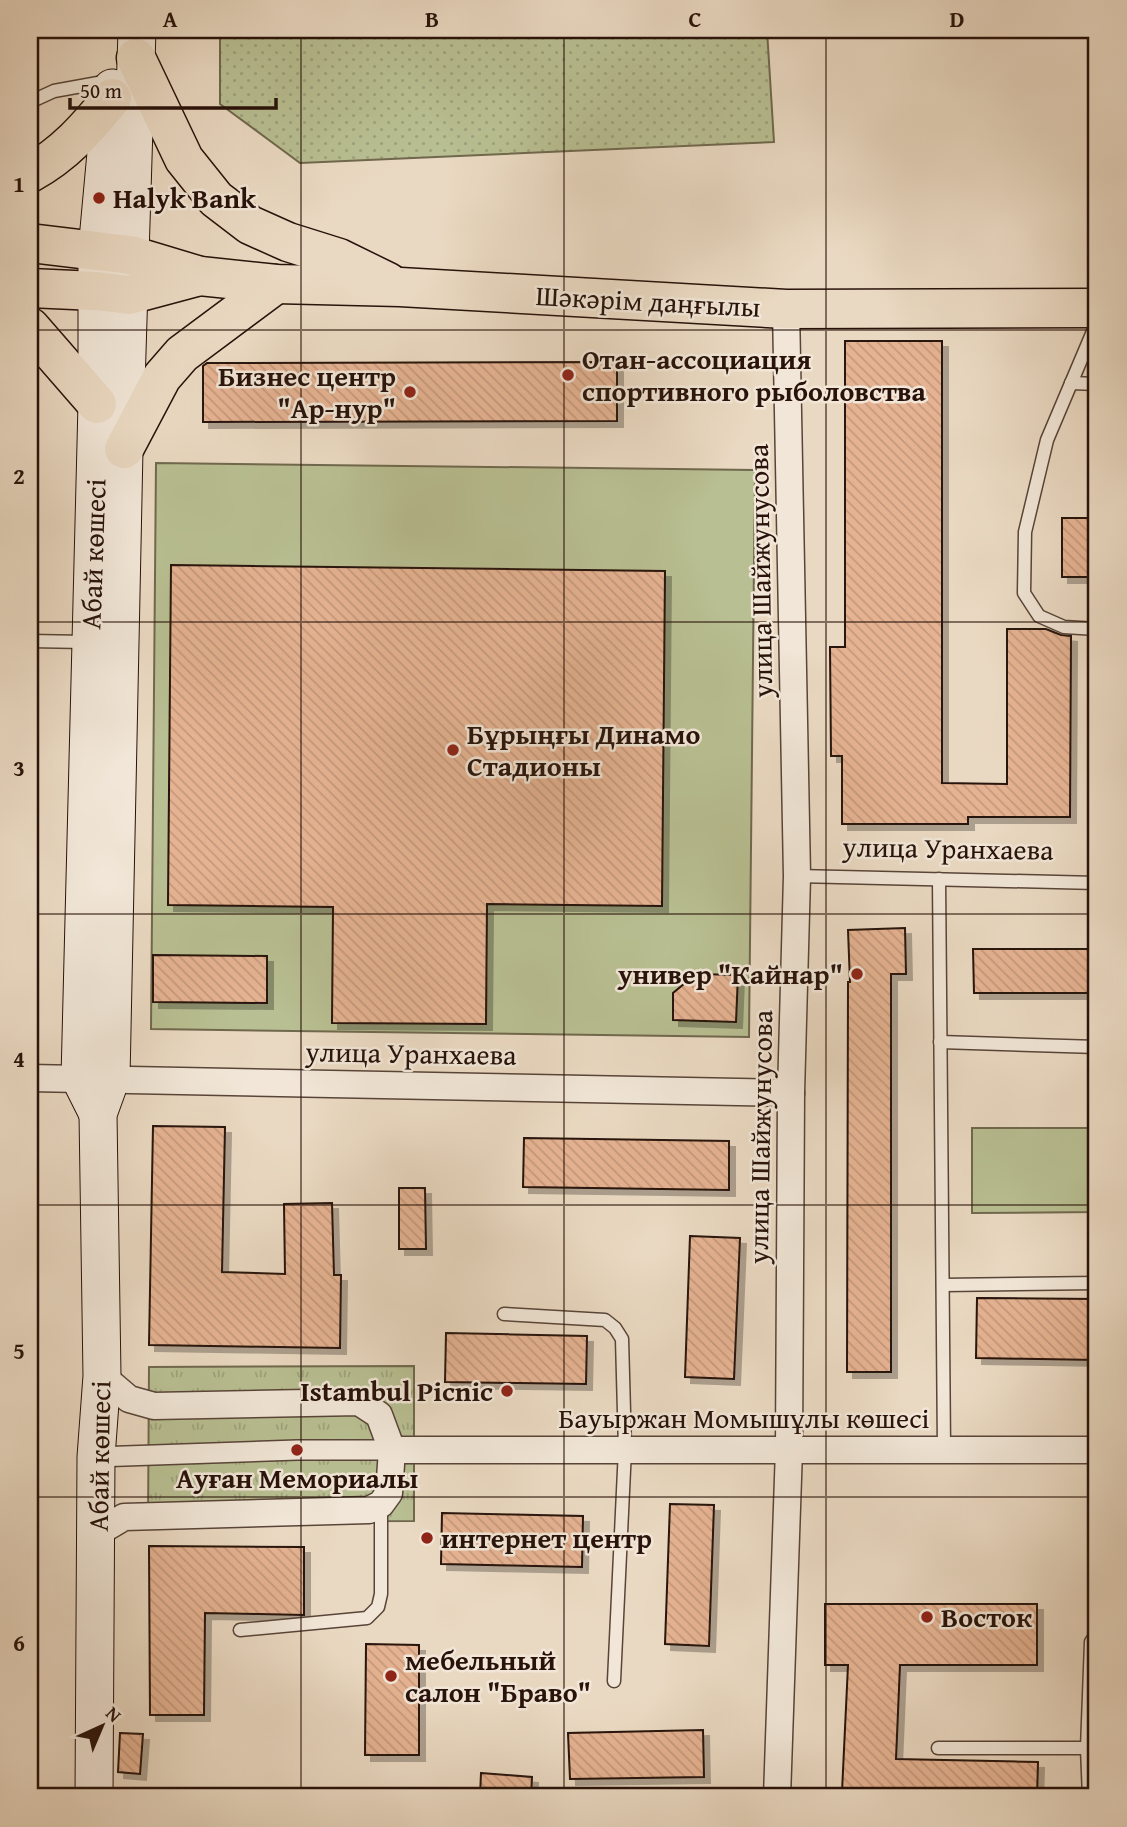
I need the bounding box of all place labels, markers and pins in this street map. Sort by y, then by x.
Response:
place label: Halyk Bank [113,177,257,218]
marker: Halyk Bank [91,190,107,206]
place label: Отан-ассоциация спортивного рыболовства [582,338,927,411]
place label: Бизнес центр "Ар-нур" [218,355,396,428]
marker: Отан-ассоциация спортивного рыболовства [560,367,576,383]
marker: Бизнес центр "Ар-нур" [402,384,418,400]
place label: Бұрыңғы Динамо Стадионы [467,713,700,786]
marker: Бұрыңғы Динамо Стадионы [445,742,461,758]
place label: универ "Кайнар" [617,953,843,994]
marker: универ "Кайнар" [849,966,865,982]
place label: Istambul Picnic [300,1370,493,1411]
marker: Istambul Picnic [499,1383,515,1399]
marker: Ауған Мемориалы [289,1442,305,1458]
place label: Ауған Мемориалы [176,1457,418,1498]
place label: интернет центр [441,1517,652,1558]
marker: интернет центр [419,1530,435,1546]
place label: Восток [941,1596,1033,1637]
marker: Восток [919,1609,935,1625]
place label: мебельный салон "Браво" [405,1639,591,1712]
marker: мебельный салон "Браво" [383,1668,399,1684]

